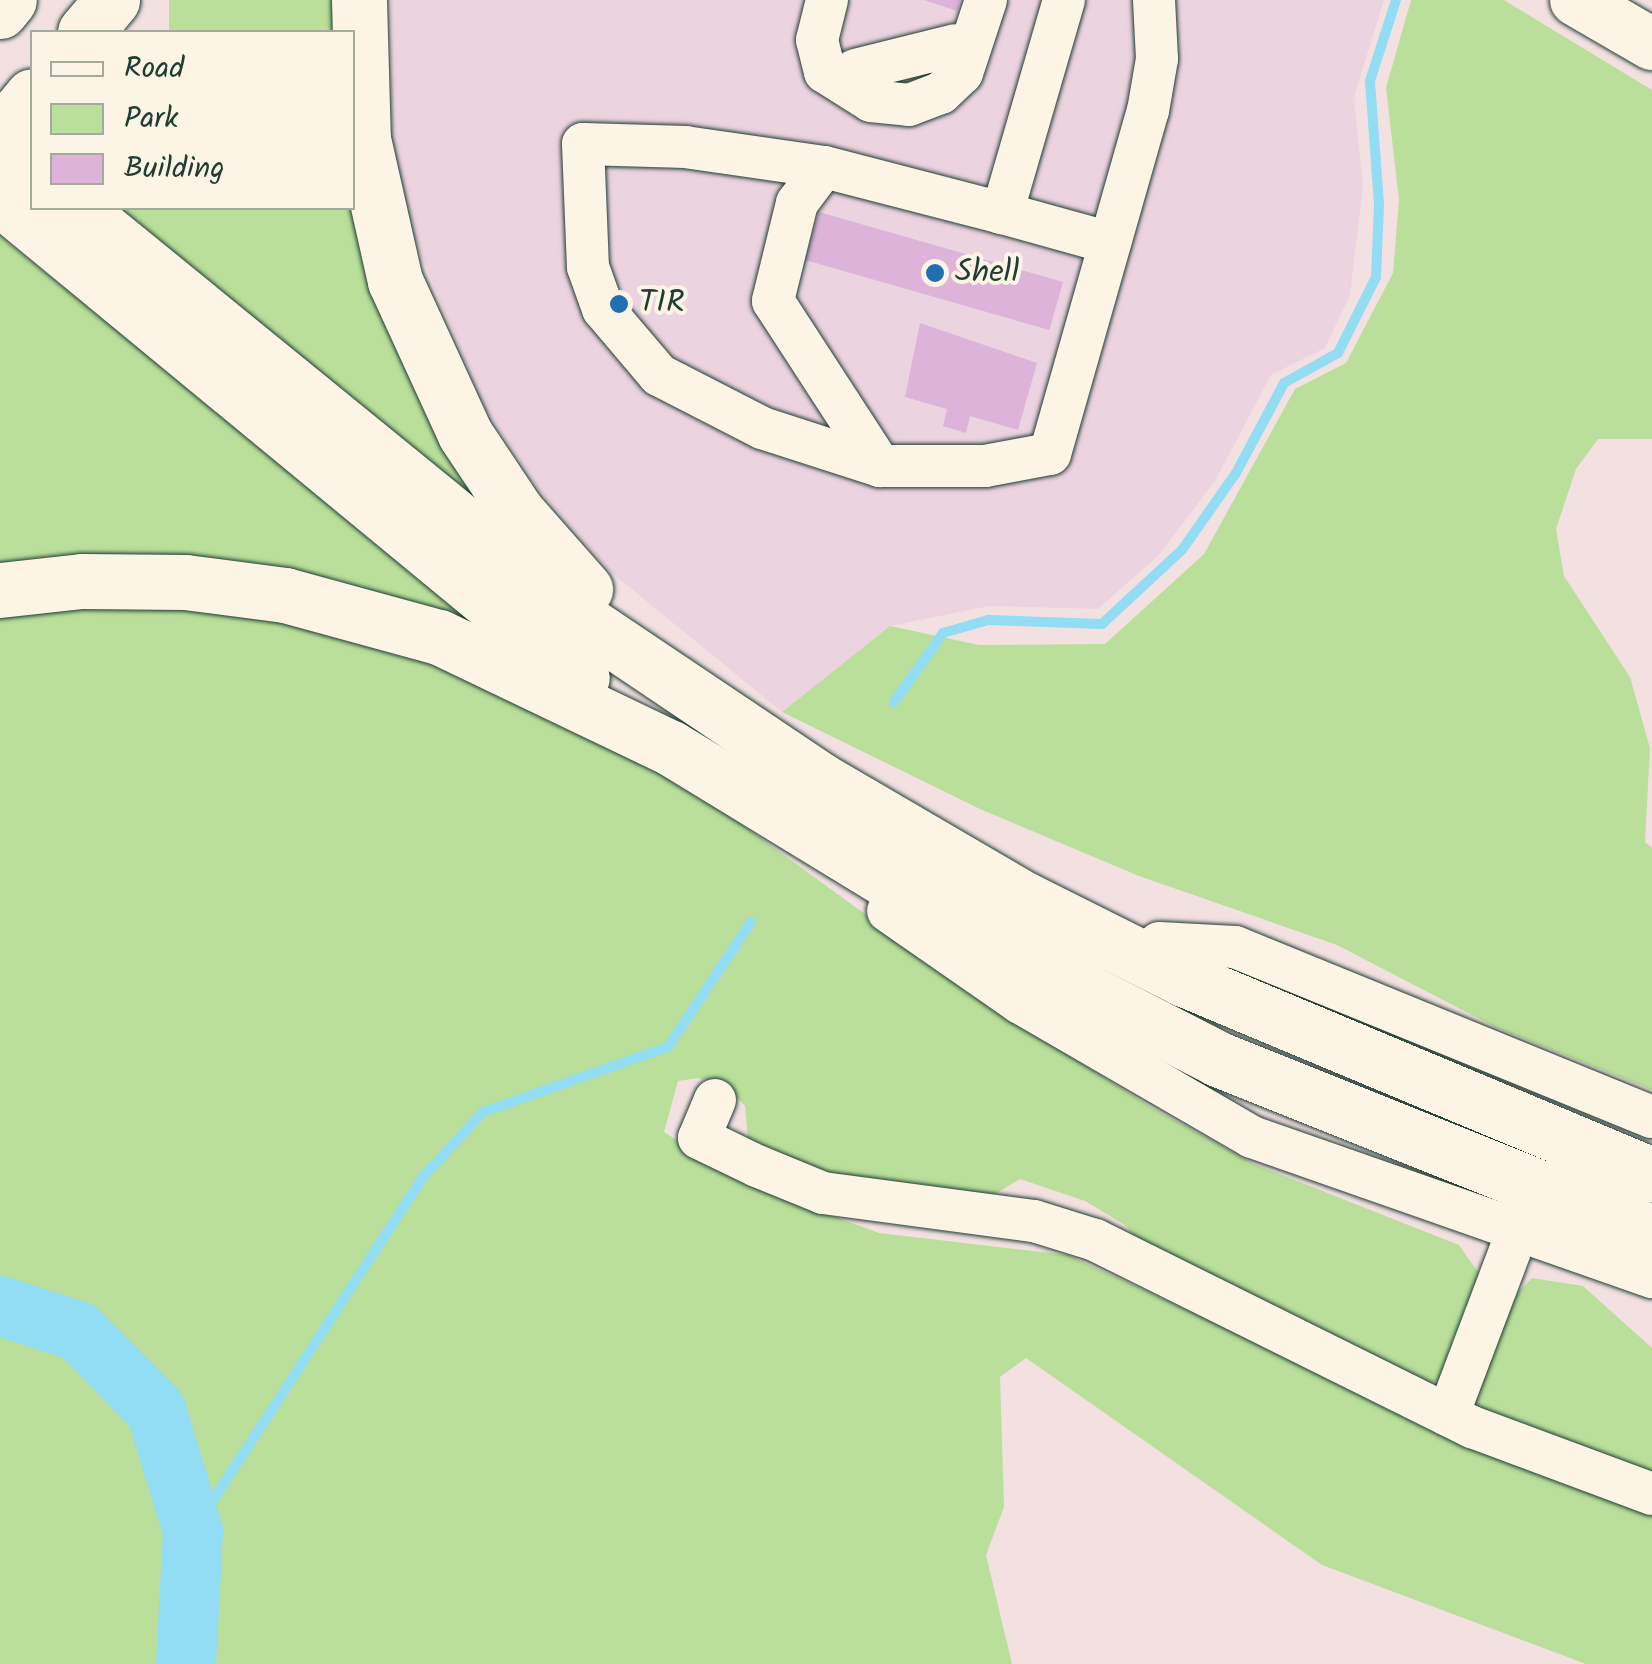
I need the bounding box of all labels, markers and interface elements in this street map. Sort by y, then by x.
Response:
legend [30,30,355,210]
text: Road [124,45,184,93]
text: Park [124,95,178,143]
text: Building [124,145,224,193]
place label: Shell [955,254,1019,292]
marker: Shell [924,262,946,284]
place label: TIR [639,285,685,323]
marker: TIR [608,293,630,315]

